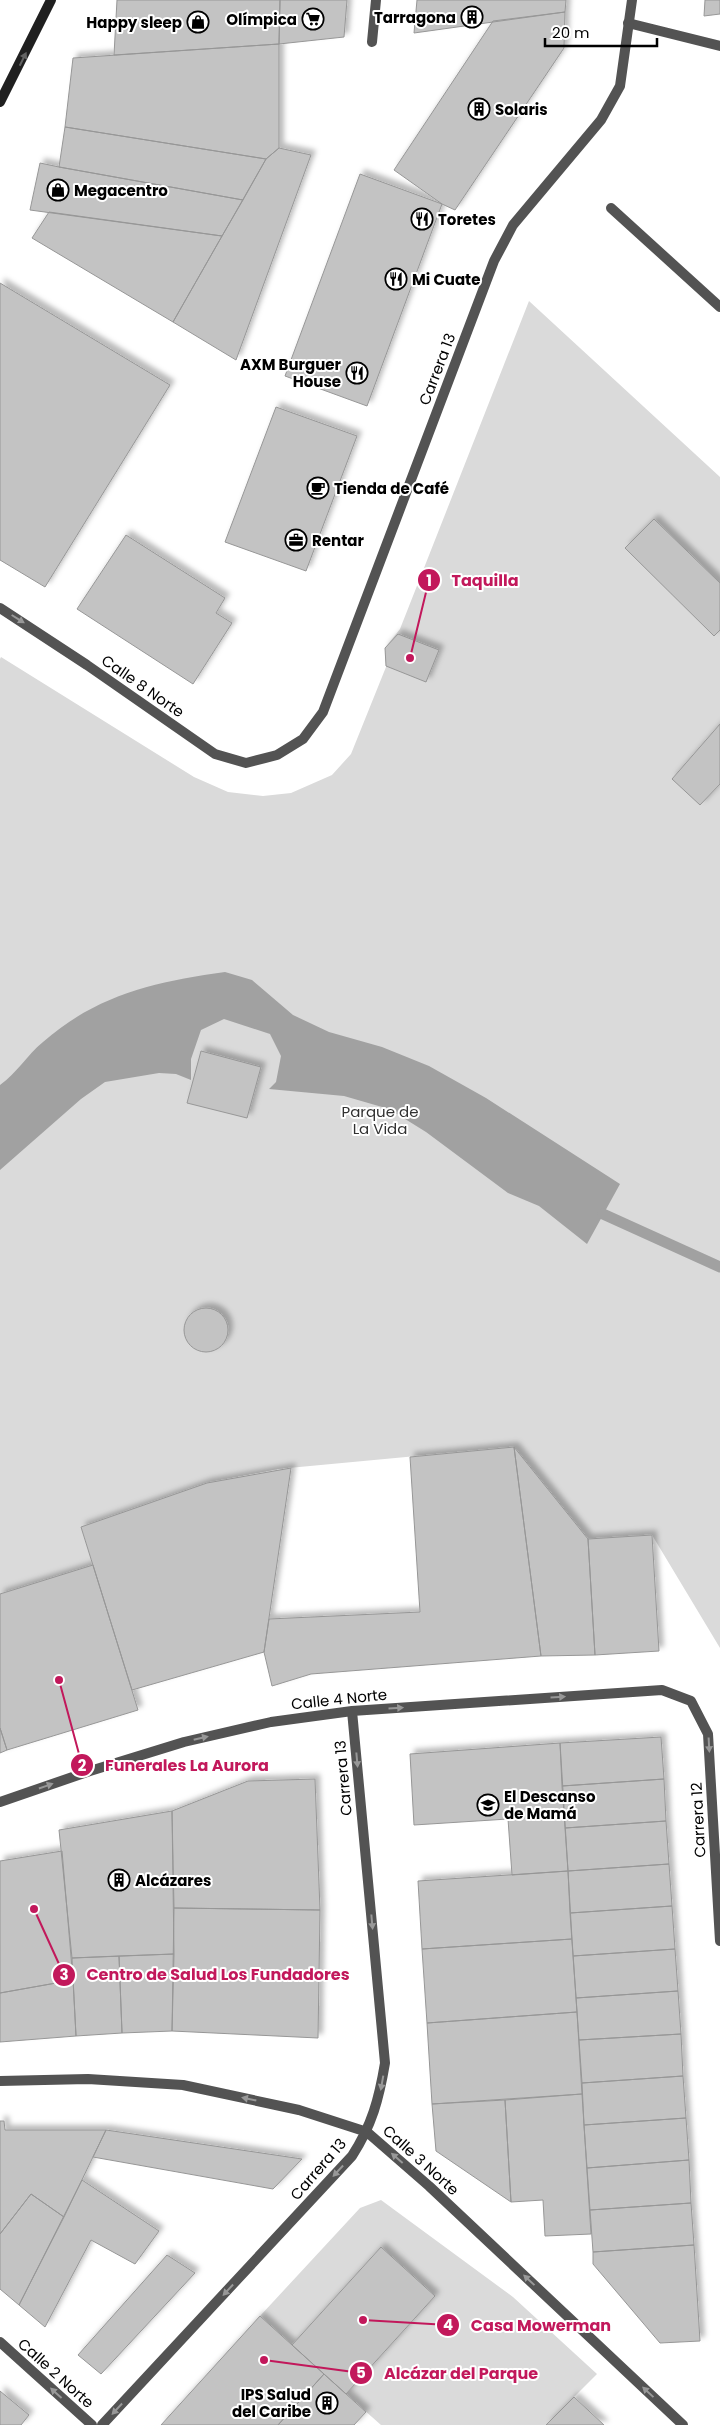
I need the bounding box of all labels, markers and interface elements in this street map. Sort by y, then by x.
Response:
building icon: Tarragona [460,5,484,29]
supermarket icon: Olímpica [301,7,325,31]
place label: Tarragona [374,7,456,28]
place label: Olímpica [226,9,297,30]
shop icon: Happy sleep [186,10,210,34]
place label: Happy sleep [86,12,182,33]
scale bar [545,15,658,47]
text: 20 m [552,22,590,43]
one-way arrow [19,52,27,67]
building icon: Solaris [467,97,491,121]
place label: Solaris [495,99,548,120]
shop icon: Megacentro [46,178,70,202]
place label: Megacentro [74,180,168,201]
restaurant icon: Toretes [410,207,434,231]
place label: Toretes [438,209,496,230]
restaurant icon: Mi Cuate [384,267,408,291]
place label: Mi Cuate [412,269,480,290]
street label: Carrera 13 [414,330,460,408]
place label: AXM Burguer House [240,354,342,392]
restaurant icon: AXM Burguer House [345,361,369,385]
cafe icon: Tienda de Café [306,476,330,500]
place label: Tienda de Café [334,478,449,499]
office icon: Rentar [284,528,308,552]
place label: Rentar [312,530,364,551]
callout: Taquilla [417,565,529,596]
text: Taquilla [452,569,519,592]
text: 1 [426,570,432,591]
one-way arrow [11,615,24,624]
street label: Calle 8 Norte [97,650,189,722]
park label: Parque de La Vida [342,1101,418,1139]
street label: Calle 4 Norte [290,1684,388,1714]
one-way arrow [551,1693,567,1701]
one-way arrow [388,1704,404,1712]
one-way arrow [194,1734,209,1742]
one-way arrow [705,1738,713,1754]
street label: Carrera 13 [329,1739,357,1817]
callout: Funerales La Aurora [70,1750,279,1781]
one-way arrow [353,1752,361,1768]
text: Funerales La Aurora [105,1754,269,1777]
text: 2 [78,1755,87,1776]
one-way arrow [39,1782,54,1790]
street label: Carrera 12 [686,1782,710,1858]
place label: El Descanso de Mamá [504,1786,596,1824]
school or university icon: El Descanso de Mamá [476,1793,500,1817]
building icon: Alcázares [107,1868,131,1892]
place label: Alcázares [135,1870,211,1891]
one-way arrow [368,1914,376,1930]
callout: Centro de Salud Los Fundadores [52,1959,360,1990]
text: Centro de Salud Los Fundadores [86,1963,350,1986]
text: 3 [59,1964,69,1985]
one-way arrow [377,2076,385,2092]
one-way arrow [241,2095,257,2103]
street label: Calle 3 Norte [378,2120,464,2200]
street label: Carrera 13 [285,2134,351,2204]
one-way arrow [392,2152,404,2164]
one-way arrow [332,2165,344,2177]
one-way arrow [524,2274,536,2286]
one-way arrow [222,2284,233,2296]
callout: Casa Mowerman [436,2309,621,2340]
text: 4 [443,2314,453,2335]
text: Casa Mowerman [471,2314,611,2337]
street label: Calle 2 Norte [13,2333,99,2413]
callout: Alcázar del Parque [349,2358,548,2389]
text: 5 [356,2362,366,2383]
text: Alcázar del Parque [384,2362,538,2385]
place label: IPS Salud del Caribe [232,2384,311,2422]
one-way arrow [642,2386,654,2398]
one-way arrow [50,2387,63,2398]
building icon: IPS Salud del Caribe [315,2391,339,2415]
one-way arrow [111,2402,123,2414]

